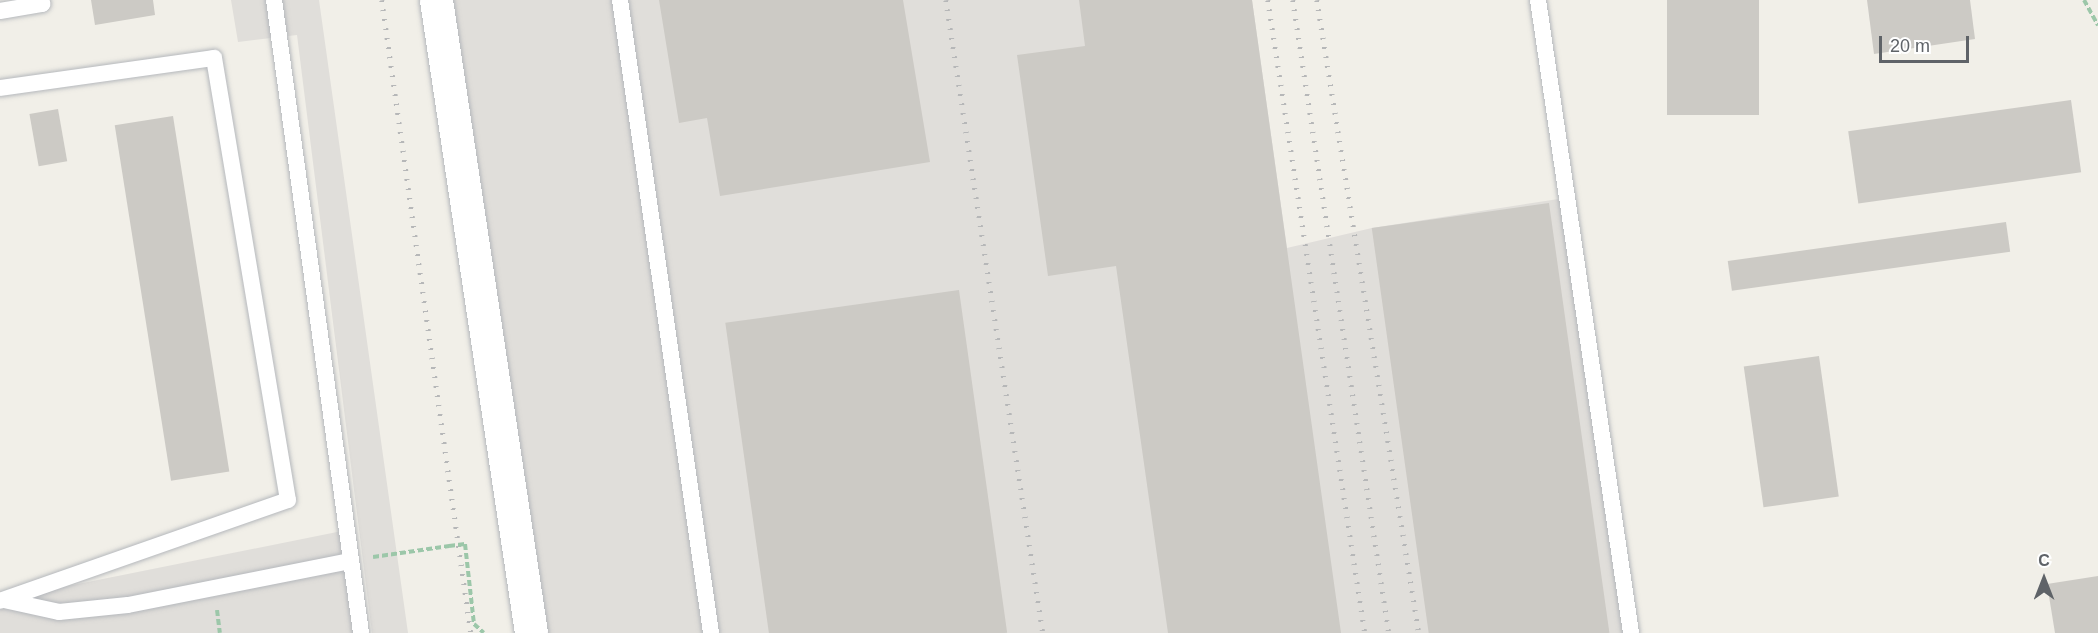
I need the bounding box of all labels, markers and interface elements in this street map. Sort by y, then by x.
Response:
scale bar [1882,24,1972,62]
text: 20 m [1890,36,1930,56]
north arrow [2014,549,2074,609]
text: С [2038,552,2050,569]

